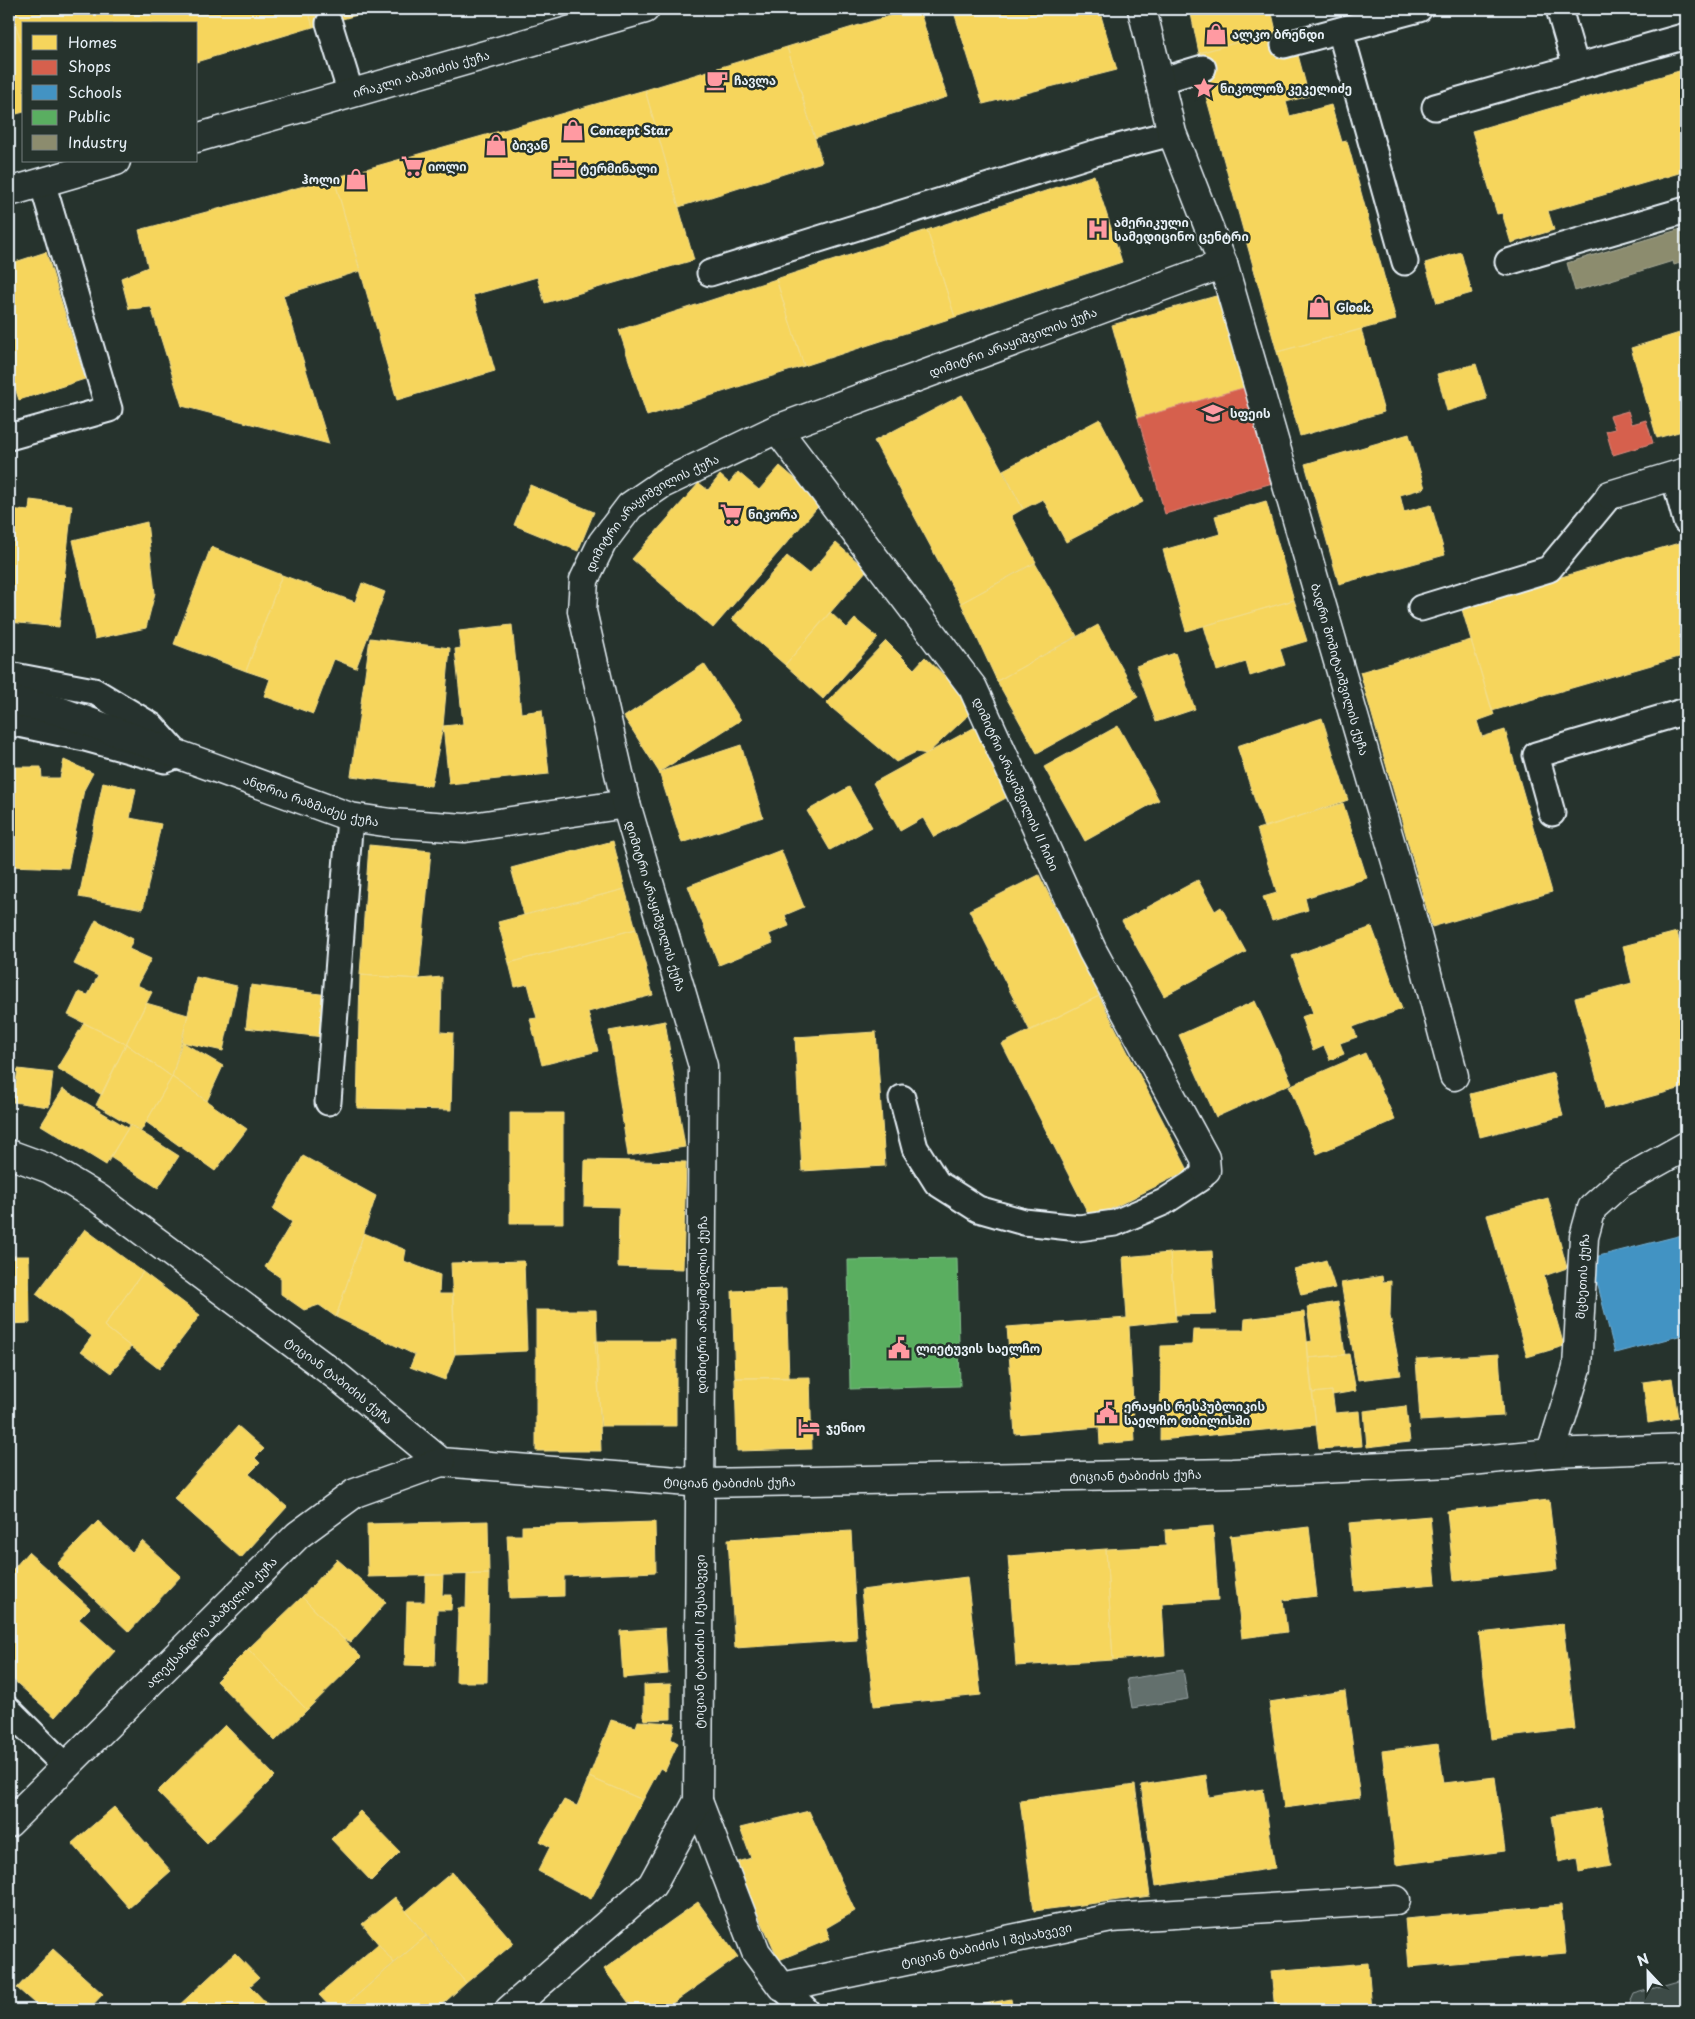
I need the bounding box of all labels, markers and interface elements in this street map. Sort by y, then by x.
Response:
shop icon: ალკო ბრენდი [1203,21,1229,47]
legend [22,22,198,162]
place label: ალკო ბრენდი [1232,25,1325,43]
text: Homes [68,30,117,53]
street label: ირაკლი აბაშიძის ქუჩა [350,45,492,102]
text: Shops [68,54,111,77]
cafe icon: ჩავლა [704,67,730,93]
place label: ჩავლა [734,71,776,89]
place icon: ნიკოლოზ კეკელიძე [1191,75,1217,101]
place label: ნიკოლოზ კეკელიძე [1220,79,1352,97]
text: Schools [68,80,122,103]
text: Public [68,104,111,127]
shop icon: Concept Star [560,117,586,143]
place label: Concept Star [590,121,671,139]
text: Industry [68,130,127,153]
shop icon: ბივან [483,132,509,158]
place label: ბივან [512,136,548,154]
supermarket icon: იოლი [399,153,425,179]
office icon: ტერმინალი [551,155,577,181]
place label: იოლი [428,157,467,175]
place label: ტერმინალი [580,159,657,177]
shop icon: ჰოლი [343,166,369,192]
place label: ჰოლი [302,170,340,188]
place label: ამერიკული სამედიცინო ცენტრი [1114,213,1249,245]
hospital icon: ამერიკული სამედიცინო ცენტრი [1085,216,1111,242]
shop icon: Glook [1306,294,1332,320]
place label: Glook [1336,298,1371,316]
street label: დიმიტრი არაყიშვილის ქუჩა [926,302,1099,381]
school or university icon: სფეის [1200,400,1226,426]
place label: სფეის [1230,404,1271,422]
street label: დიმიტრი არაყიშვილის ქუჩა [580,449,722,575]
supermarket icon: ნიკორა [718,501,744,527]
place label: ნიკორა [748,505,797,523]
street label: ბადრი შოშიტაიშვილის ქუჩა [1307,581,1374,758]
street label: დიმიტრი არაყიშვილის II ჩიხი [969,694,1064,874]
street label: ანდრია რაზმაძეს ქუჩა [241,770,380,830]
street label: დიმიტრი არაყიშვილის ქუჩა [621,818,691,994]
street label: დიმიტრი არაყიშვილის ქუჩა [692,1216,711,1394]
street label: მცხეთის ქუჩა [1571,1231,1594,1319]
street label: ტიციან ტაბიძის ქუჩა [282,1332,397,1428]
public building icon: ლიეტუვის საელჩო [886,1335,912,1361]
place label: ლიეტუვის საელჩო [916,1339,1040,1357]
place label: ერაყის რესპუბლიკის საელჩო თბილისში [1124,1397,1265,1429]
public building icon: ერაყის რესპუბლიკის საელჩო თბილისში [1094,1400,1120,1426]
hotel icon: ჯენიო [796,1414,822,1440]
place label: ჯენიო [826,1418,865,1436]
street label: ტიციან ტაბიძის ქუჩა [1069,1465,1202,1485]
street label: ტიციან ტაბიძის ქუჩა [663,1471,796,1492]
street label: ალექსანდრე აბაშელის ქუჩა [141,1552,281,1692]
street label: ტიციან ტაბიძის I შესახვევი [689,1554,709,1729]
street label: ტიციან ტაბიძის I შესახვევი [899,1917,1073,1971]
north arrow [1622,1946,1672,1996]
text: N [1634,1948,1652,1971]

